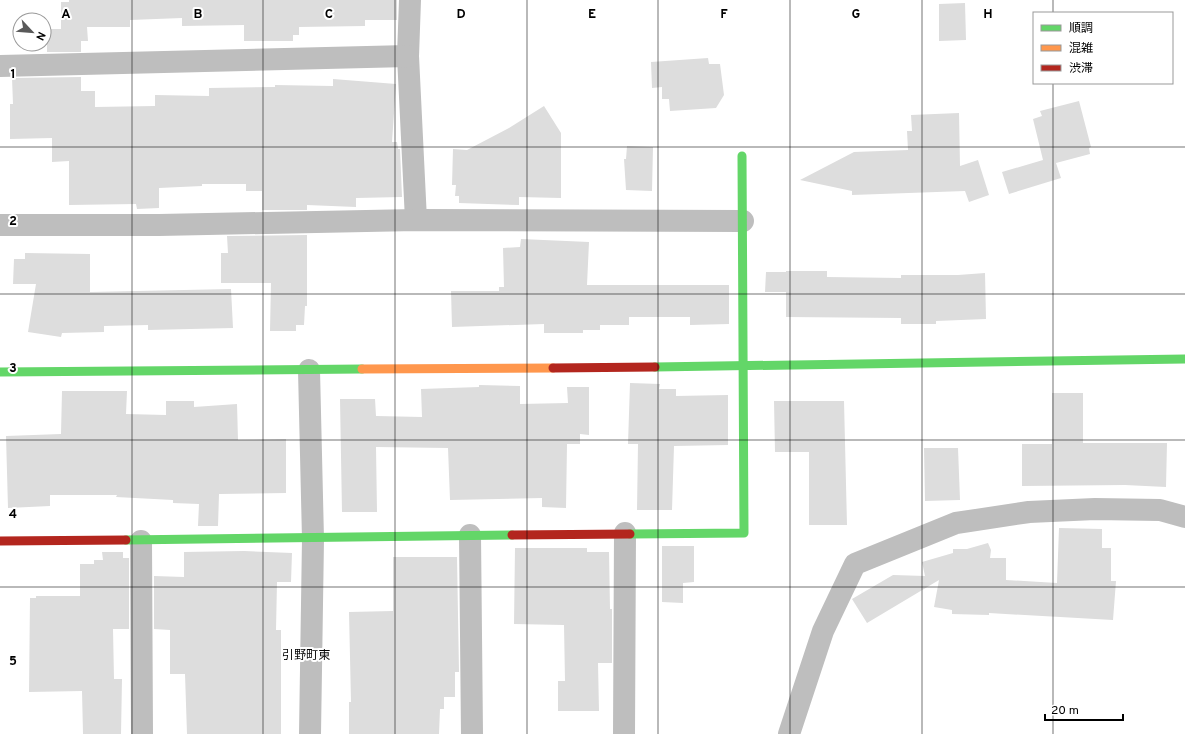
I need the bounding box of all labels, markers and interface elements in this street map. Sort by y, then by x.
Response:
text: A [61,7,71,23]
text: B [194,7,203,23]
text: C [325,7,333,23]
text: D [456,7,466,23]
text: E [588,7,596,23]
text: F [720,7,728,23]
text: G [852,7,861,23]
text: H [983,7,993,23]
north arrow [12,12,52,52]
legend [1033,12,1173,84]
text: 順調 [1069,21,1093,37]
text: N [32,29,48,43]
text: 混雑 [1069,41,1093,57]
text: 渋滞 [1069,61,1093,77]
text: 1 [10,67,16,83]
text: 2 [9,214,17,230]
text: 3 [9,361,17,377]
text: 4 [9,507,17,523]
district label: 引野町東 [282,648,330,664]
text: 5 [9,654,17,670]
scale bar [1045,696,1123,722]
text: 20 m [1051,703,1079,719]

